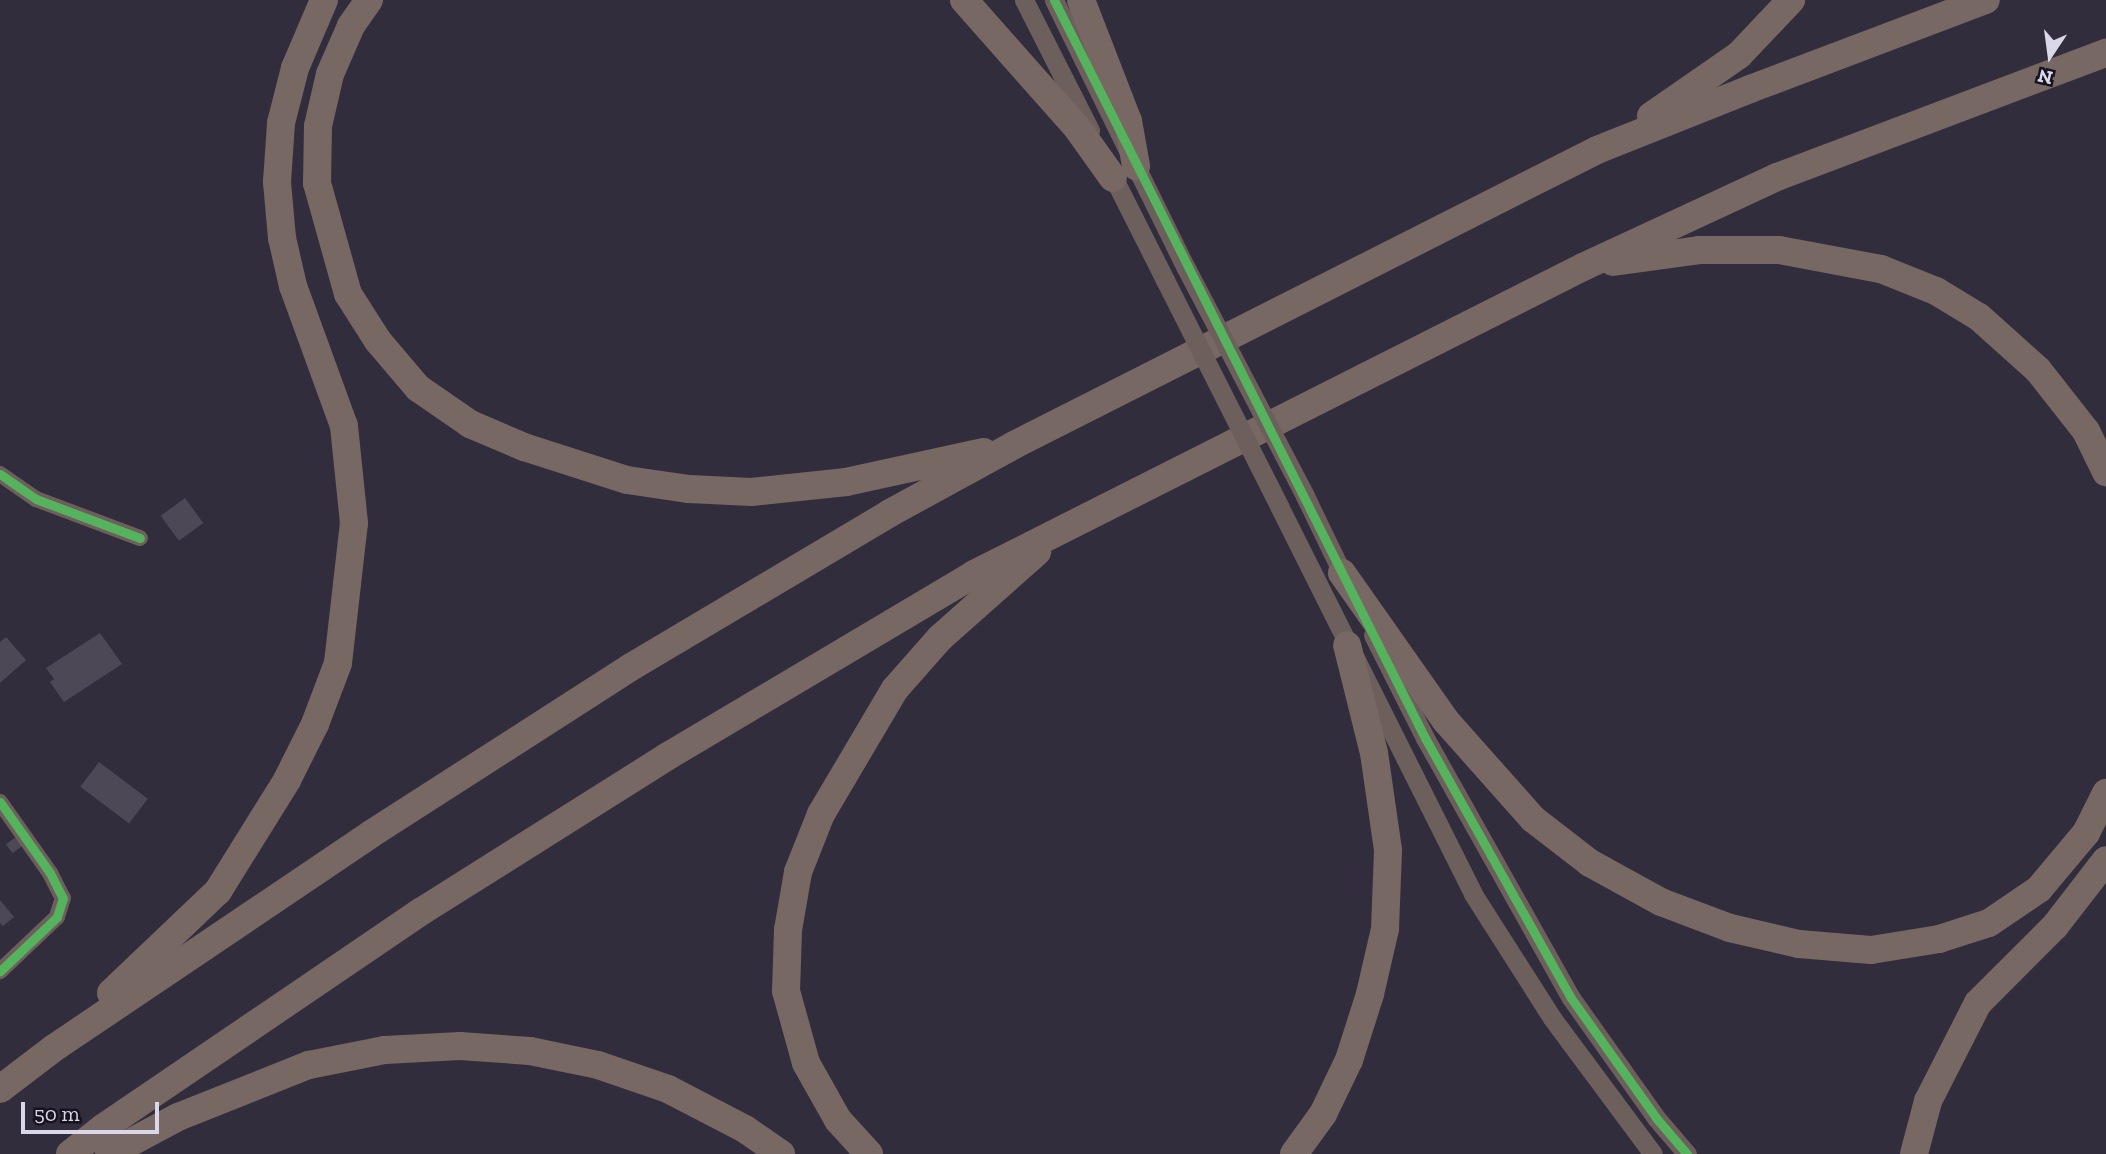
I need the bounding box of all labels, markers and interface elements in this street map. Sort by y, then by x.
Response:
north arrow [2015,21,2085,91]
text: N [2036,64,2055,90]
scale bar [24,1088,163,1132]
text: 50 m [34,1101,80,1126]

